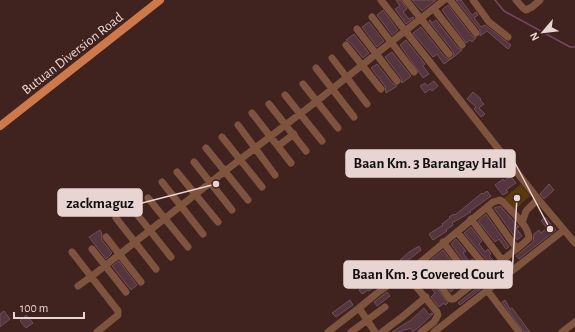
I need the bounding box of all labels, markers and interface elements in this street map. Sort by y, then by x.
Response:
street label: Butuan Diversion Road [19,10,126,97]
north arrow [523,12,563,52]
text: N [528,30,541,42]
callout: Baan Km. 3 Barangay Hall [346,150,515,177]
text: Baan Km. 3 Barangay Hall [353,156,507,171]
callout: zackmaguz [58,189,142,216]
text: zackmaguz [66,196,134,211]
callout: Baan Km. 3 Covered Court [344,261,512,288]
text: Baan Km. 3 Covered Court [352,267,504,282]
scale bar [14,294,84,320]
text: 100 m [20,302,48,314]

